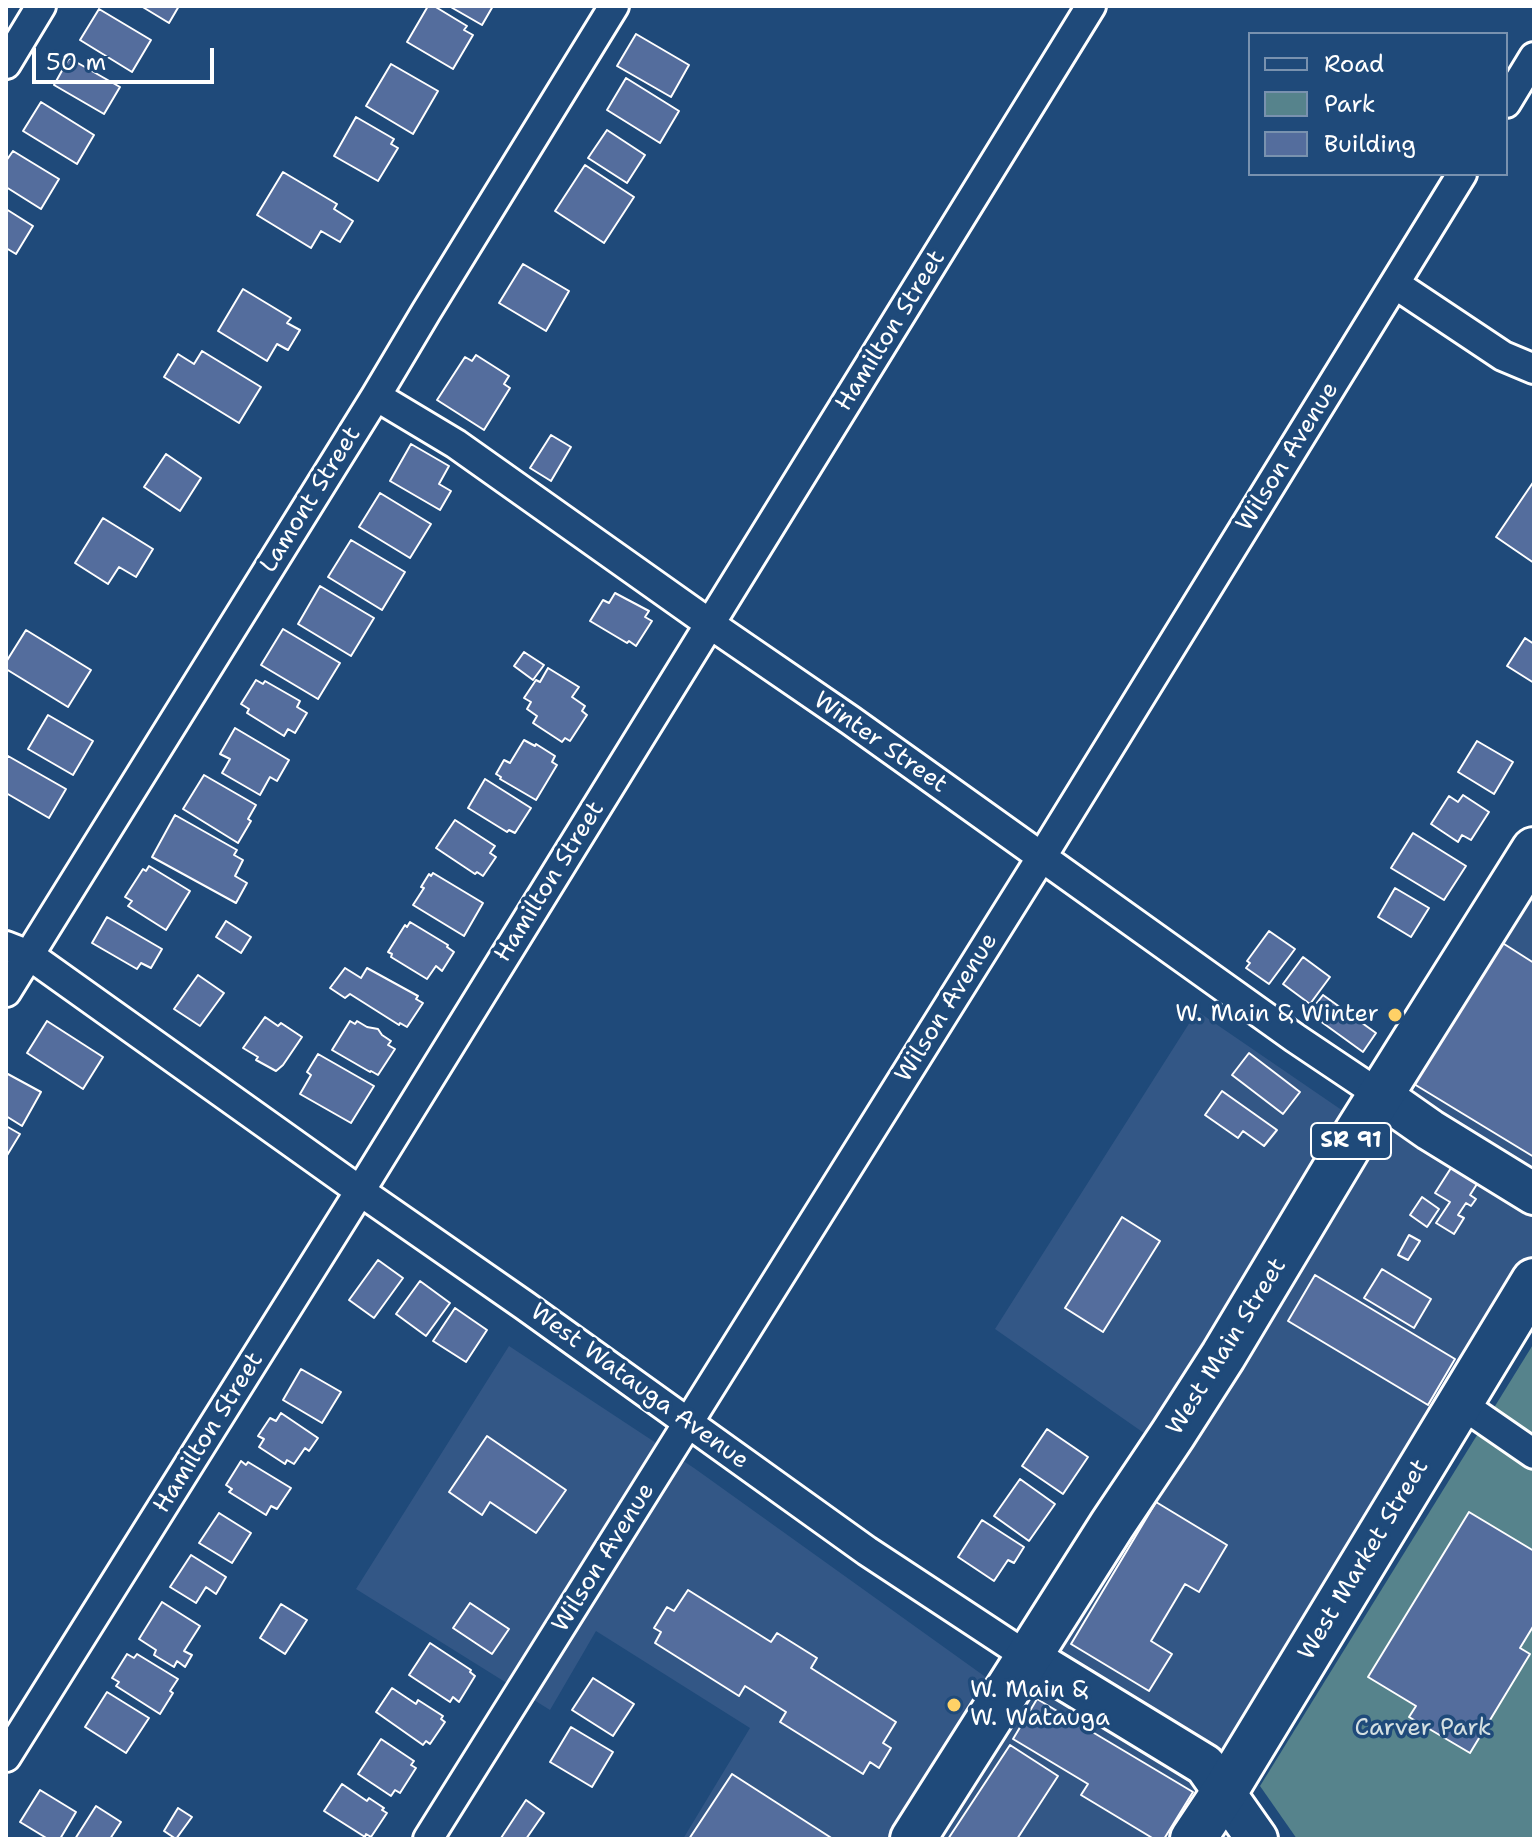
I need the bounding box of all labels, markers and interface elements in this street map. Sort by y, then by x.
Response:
scale bar [36,32,218,82]
legend [1248,32,1508,176]
text: 50 m [46,46,106,78]
text: Road [1324,48,1384,80]
text: Park [1324,88,1376,120]
text: Building [1324,128,1416,160]
street label: Hamilton Street [830,245,952,417]
street label: Wilson Avenue [1231,377,1345,537]
street label: Lamont Street [255,422,367,578]
street label: Winter Street [807,686,953,800]
street label: Hamilton Street [489,796,611,968]
street label: Wilson Avenue [890,928,1004,1088]
place label: W. Main & Winter [1175,1001,1379,1029]
marker: W. Main & Winter [1386,1006,1404,1024]
road number: SR 91 [1311,1123,1391,1159]
street label: West Main Street [1161,1253,1293,1441]
street label: West Watauga Avenue [524,1298,754,1476]
street label: Hamilton Street [148,1347,270,1519]
street label: West Market Street [1293,1454,1435,1666]
street label: Wilson Avenue [547,1478,661,1638]
place label: W. Main & W. Watauga [970,1677,1110,1733]
marker: W. Main & W. Watauga [945,1696,963,1714]
park label: Carver Park [1355,1715,1491,1743]

